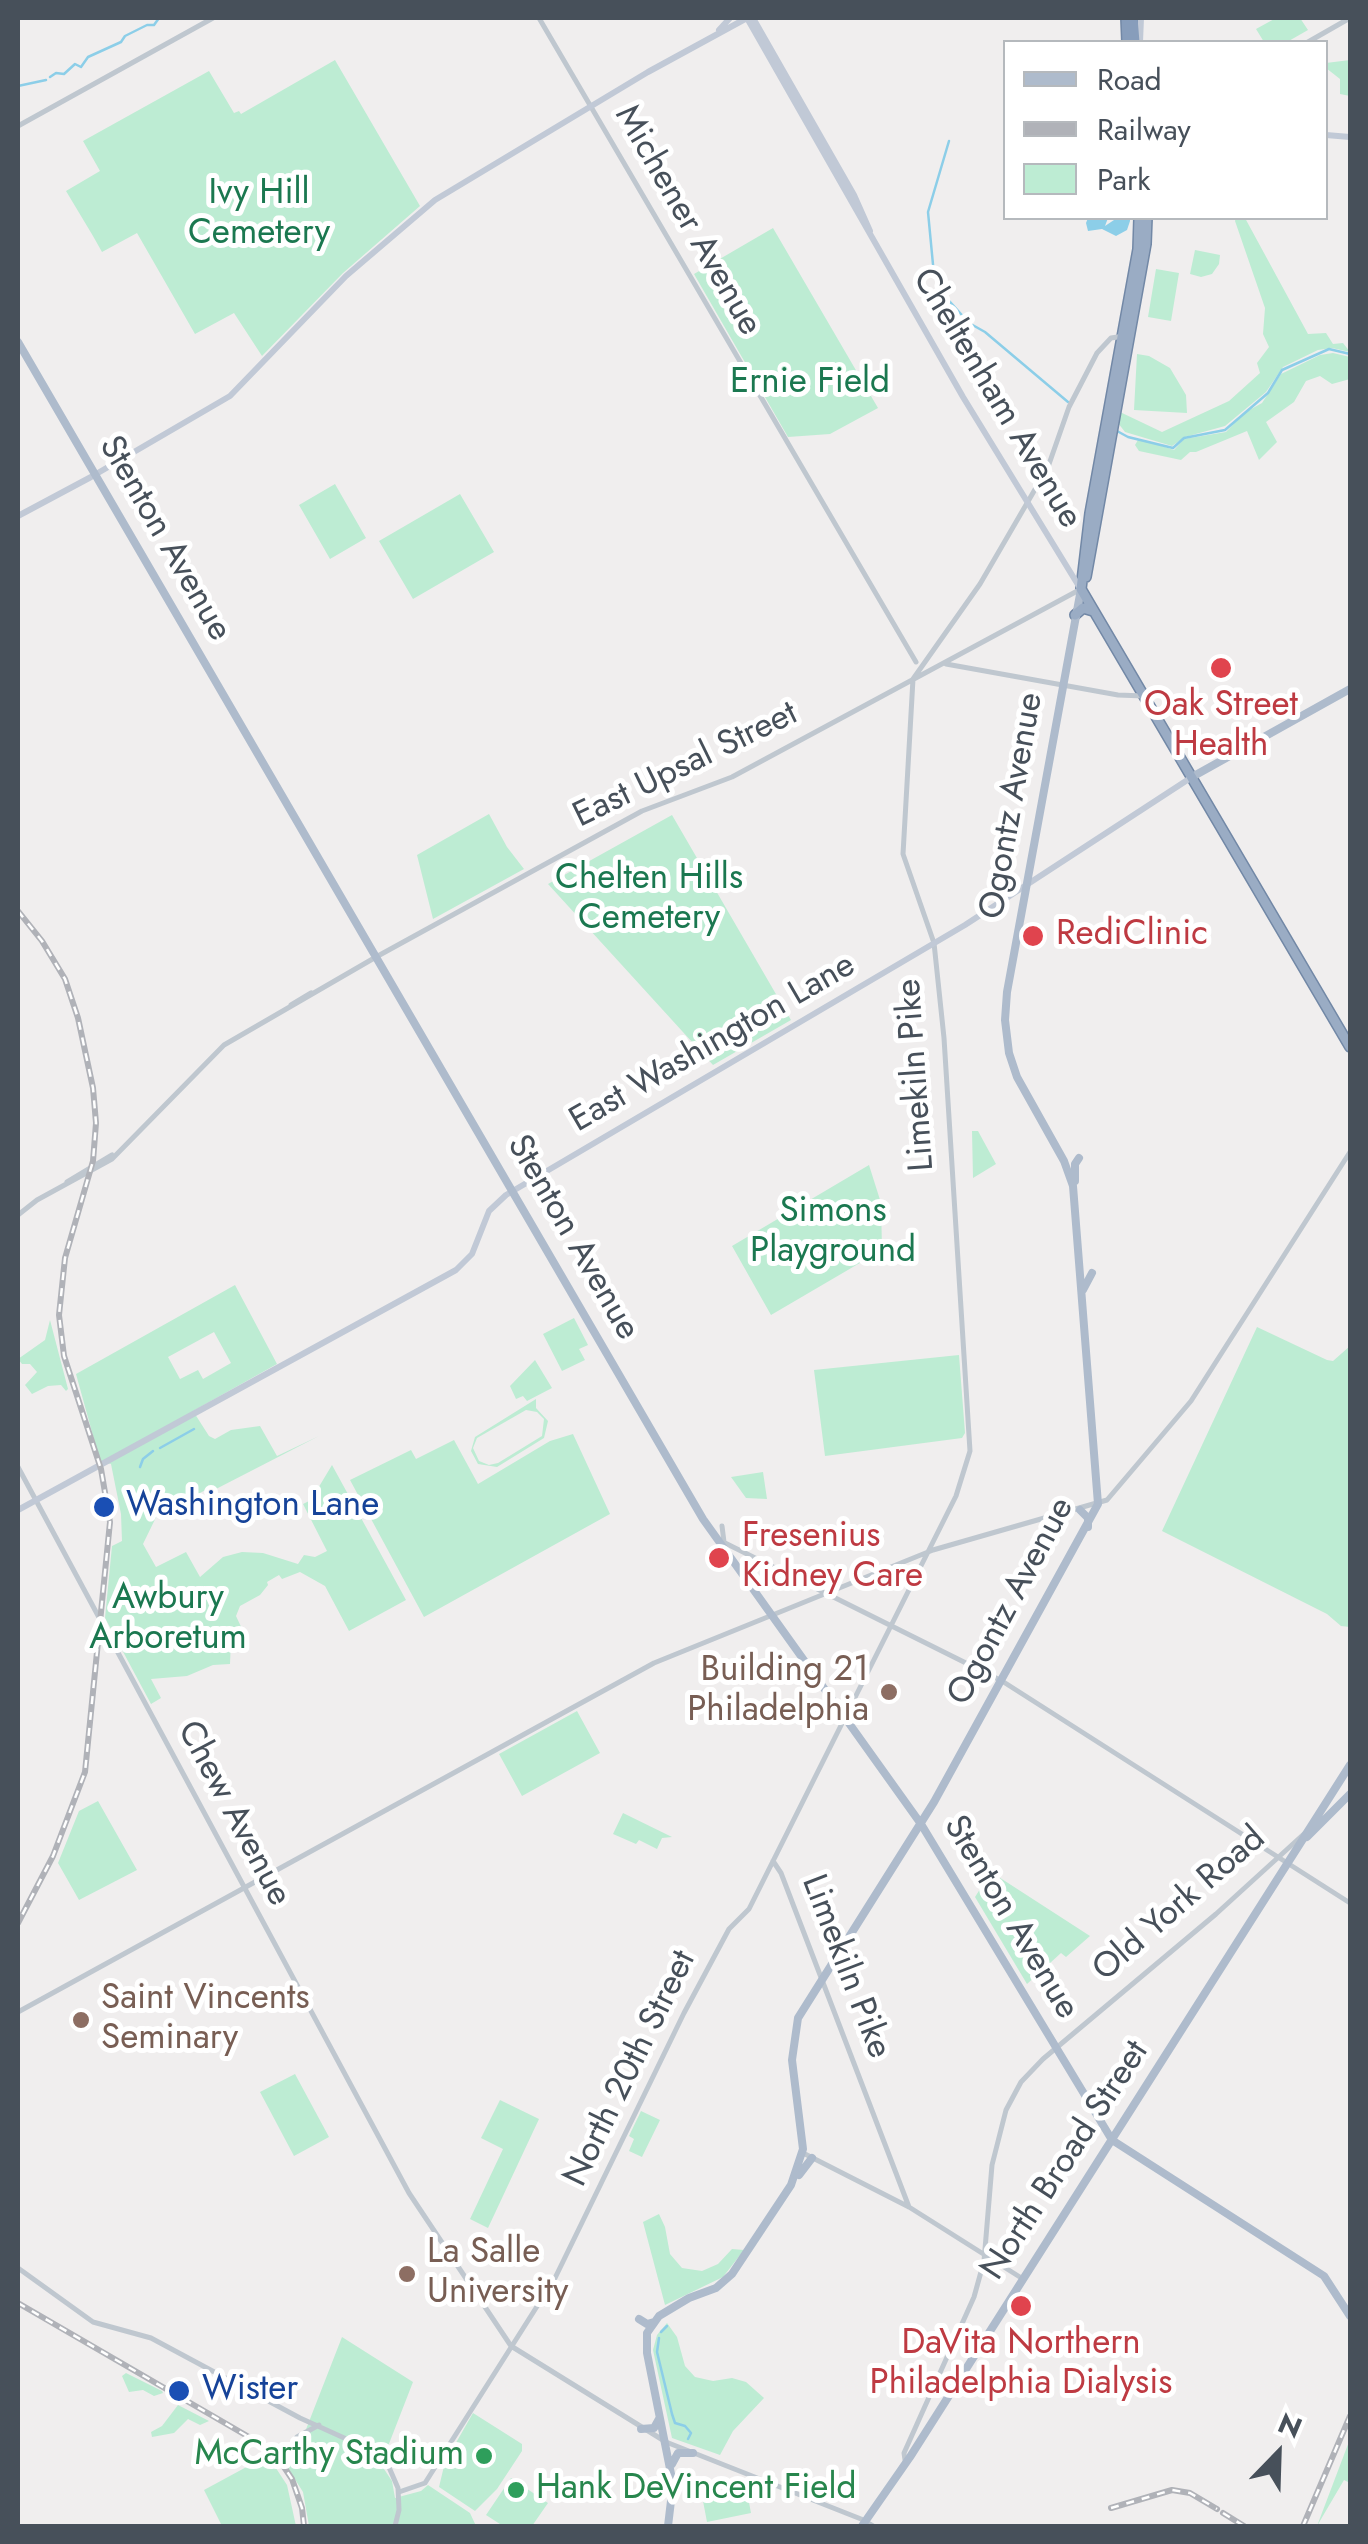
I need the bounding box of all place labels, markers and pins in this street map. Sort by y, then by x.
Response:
marker: Oak Street Health [1208,655,1234,681]
place label: Oak Street Health [1144,686,1298,768]
place label: RediClinic [1056,915,1208,957]
marker: RediClinic [1020,923,1046,949]
place label: Washington Lane [126,1486,379,1528]
marker: Washington Lane [91,1494,117,1520]
place label: Fresenius Kidney Care [742,1517,923,1599]
marker: Fresenius Kidney Care [706,1545,732,1571]
place label: Building 21 Philadelphia [687,1651,869,1733]
marker: Building 21 Philadelphia [878,1681,900,1703]
place label: Saint Vincents Seminary [101,1979,310,2061]
marker: Saint Vincents Seminary [70,2009,92,2031]
place label: La Salle University [427,2233,568,2315]
marker: La Salle University [396,2263,418,2285]
marker: DaVita Northern Philadelphia Dialysis [1008,2293,1034,2319]
place label: DaVita Northern Philadelphia Dialysis [870,2324,1172,2406]
place label: Wister [202,2370,298,2412]
marker: Wister [166,2378,192,2404]
place label: McCarthy Stadium [194,2435,464,2477]
marker: McCarthy Stadium [473,2445,495,2467]
place label: Hank DeVincent Field [536,2469,856,2511]
marker: Hank DeVincent Field [505,2479,527,2501]

